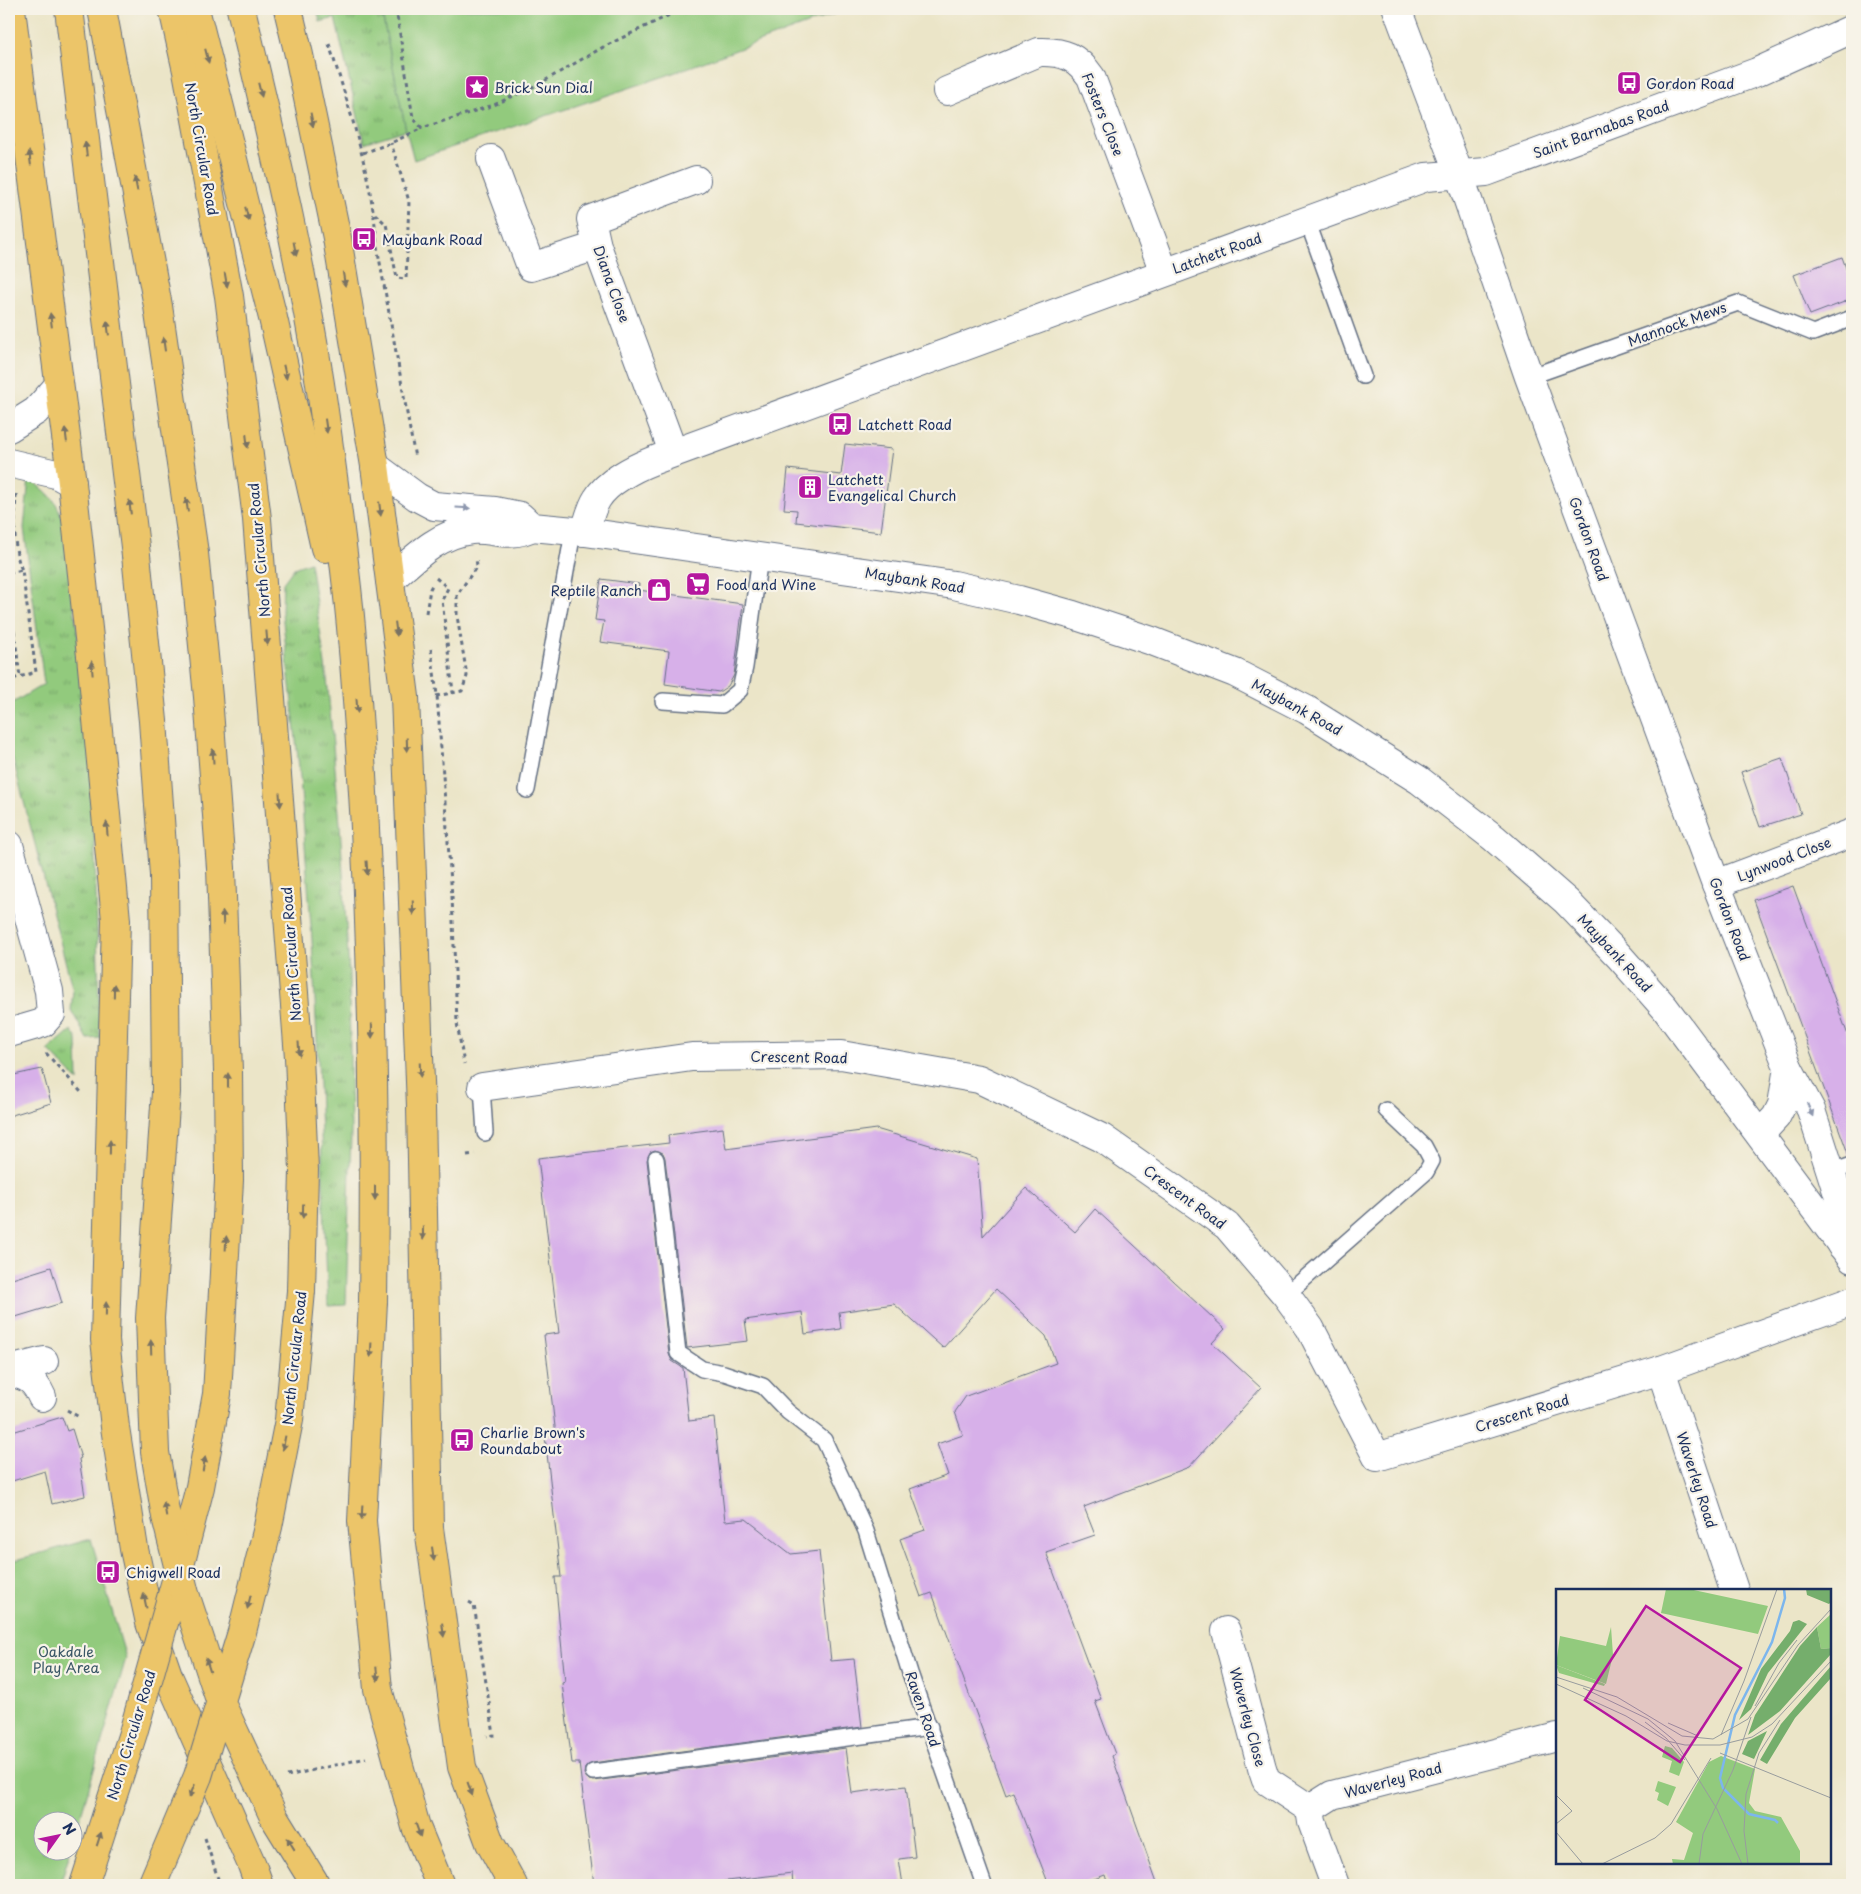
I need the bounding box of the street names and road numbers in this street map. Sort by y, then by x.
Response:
street label: Fosters Close [1077,69,1129,159]
street label: North Circular Road [180,81,224,217]
street label: Saint Barnabas Road [1530,95,1672,163]
street label: Latchett Road [1169,227,1265,279]
street label: Diana Close [588,243,636,325]
street label: Mannock Mews [1625,296,1729,352]
street label: North Circular Road [243,482,275,618]
street label: Gordon Road [1564,494,1614,584]
street label: Maybank Road [864,562,966,598]
street label: Maybank Road [1248,673,1346,741]
street label: Lynwood Close [1734,831,1834,887]
street label: Gordon Road [1704,874,1756,964]
street label: North Circular Road [276,886,306,1022]
street label: Maybank Road [1573,909,1657,997]
street label: Crescent Road [750,1046,848,1068]
street label: Crescent Road [1139,1160,1231,1234]
street label: North Circular Road [277,1290,311,1426]
street label: Crescent Road [1472,1389,1572,1437]
street label: Waverley Road [1672,1429,1722,1531]
street label: Waverley Close [1225,1665,1271,1769]
street label: North Circular Road [101,1667,161,1803]
street label: Raven Road [900,1668,946,1750]
street label: Waverley Road [1342,1757,1444,1803]

